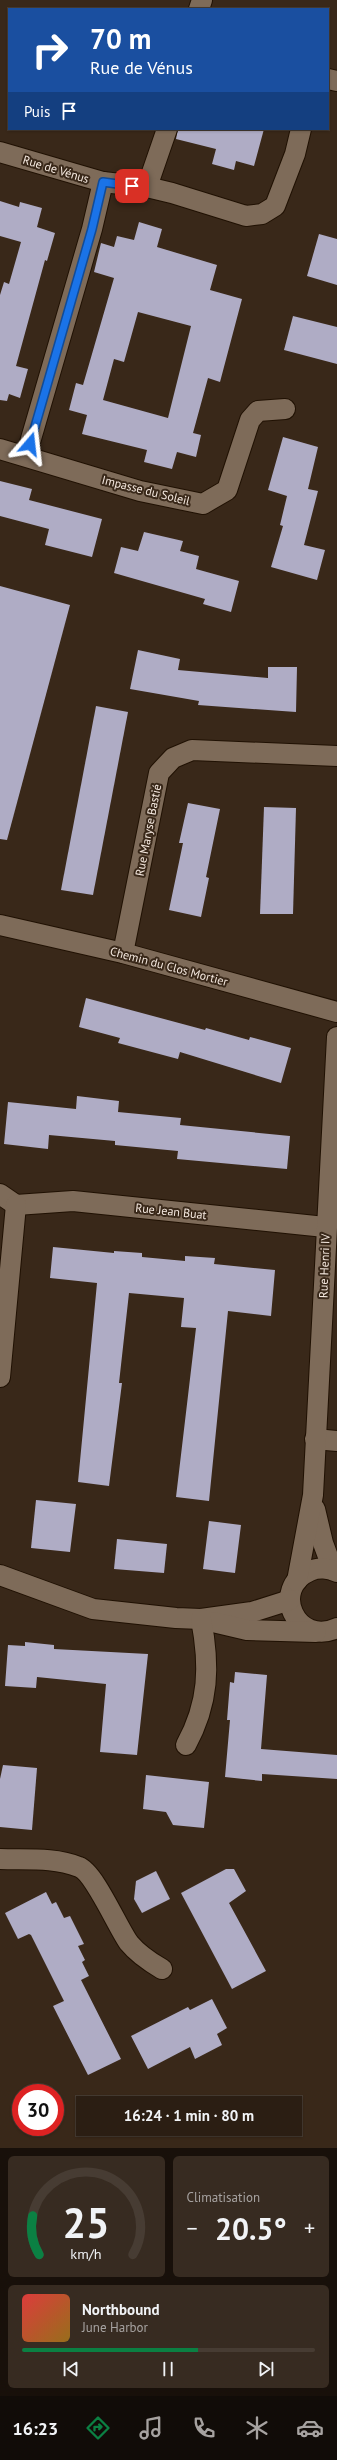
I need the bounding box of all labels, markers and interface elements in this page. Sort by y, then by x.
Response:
text: 70 m [90,20,151,57]
icon: right [24,24,76,76]
text: Rue de Vénus [90,56,193,79]
icon: arrive [58,100,80,122]
text: Puis [24,102,50,121]
street label: Rue de Vénus [21,152,91,186]
pin [115,169,149,203]
icon: arrive [121,175,143,197]
position arrow [9,423,51,465]
street label: Impasse du Soleil [100,472,192,508]
street label: Rue Maryse Bastié [132,783,164,877]
street label: Chemin du Clos Mortier [108,943,230,989]
street label: Rue Jean Buat [135,1200,207,1222]
street label: Rue Henri IV [315,1233,333,1298]
speed limit sign: 30 [12,2084,64,2136]
text: 16:24 · 1 min · 80 m [124,2106,254,2125]
text: Climatisation [187,2189,260,2206]
text: 25 [63,2195,110,2248]
text: 20.5° [215,2209,287,2248]
text: − [187,2214,198,2242]
text: + [304,2214,315,2242]
text: km/h [71,2243,102,2262]
text: Northbound [82,2300,159,2319]
text: June Harbor [82,2319,148,2336]
icon: previous [60,2358,82,2380]
icon: pause [157,2358,179,2380]
icon: next [255,2358,277,2380]
icon: directions [84,2414,112,2442]
icon: music [137,2414,165,2442]
icon: phone [190,2414,218,2442]
icon: climate [243,2414,271,2442]
icon: car [296,2414,324,2442]
text: 16:23 [13,2417,58,2440]

